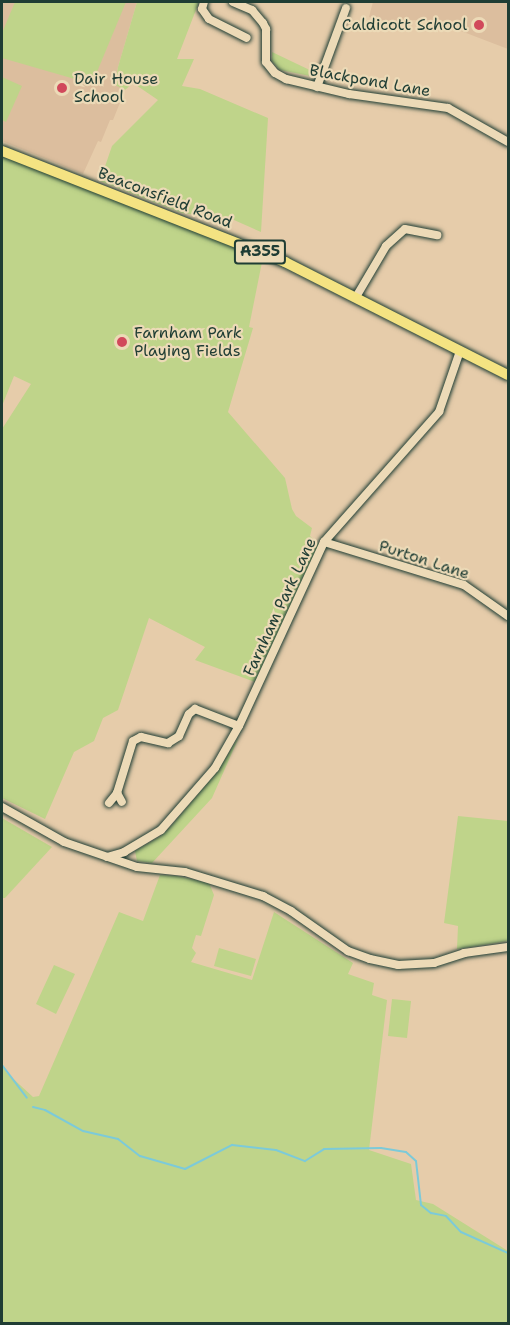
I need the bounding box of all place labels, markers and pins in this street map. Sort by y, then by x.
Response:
place label: Caldicott School [342,15,467,35]
marker: Caldicott School [472,18,486,32]
place label: Dair House School [74,69,158,107]
marker: Dair House School [55,81,69,95]
place label: Farnham Park Playing Fields [134,323,242,361]
marker: Farnham Park Playing Fields [115,335,129,349]

